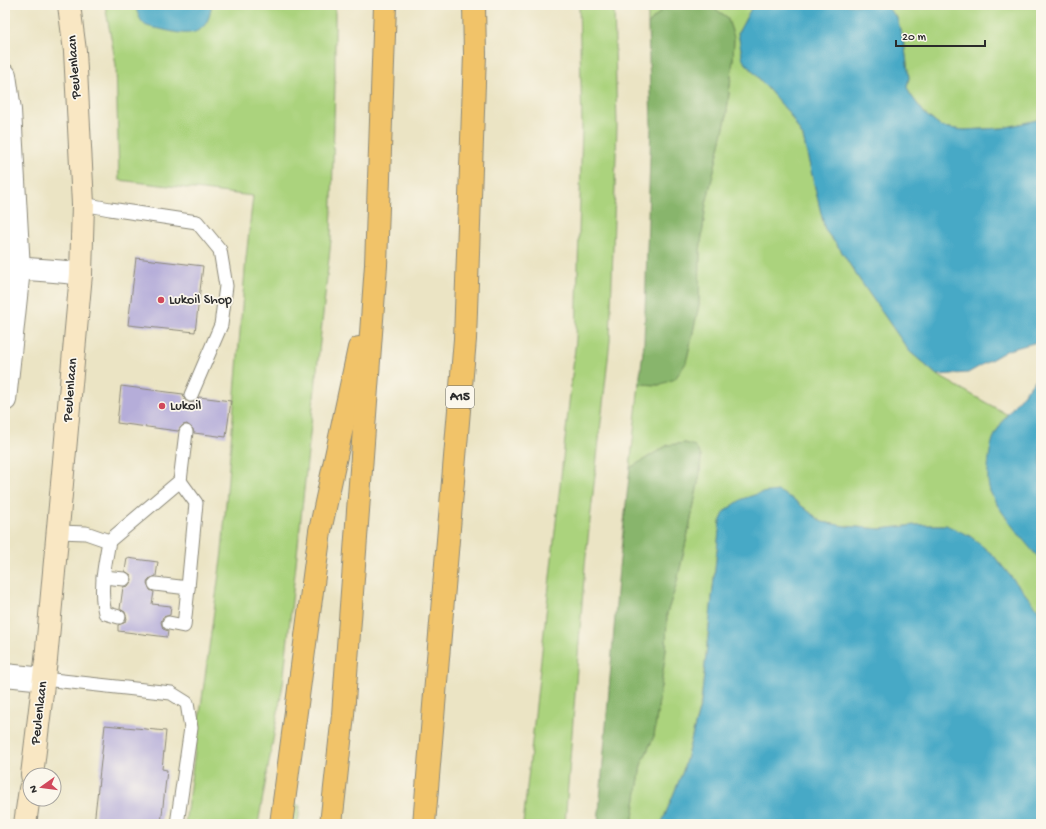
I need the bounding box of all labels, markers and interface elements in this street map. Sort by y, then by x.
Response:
scale bar [896,22,985,48]
text: 20 m [902,31,927,45]
street label: Peulenlaan [64,34,86,100]
place label: Lukoil Shop [169,292,232,309]
marker: Lukoil Shop [156,295,166,305]
street label: Peulenlaan [60,357,82,423]
road number: A15 [446,386,474,408]
place label: Lukoil [170,398,201,415]
marker: Lukoil [157,401,167,411]
street label: Peulenlaan [28,680,52,747]
north arrow [22,767,62,807]
text: N [28,784,41,794]

